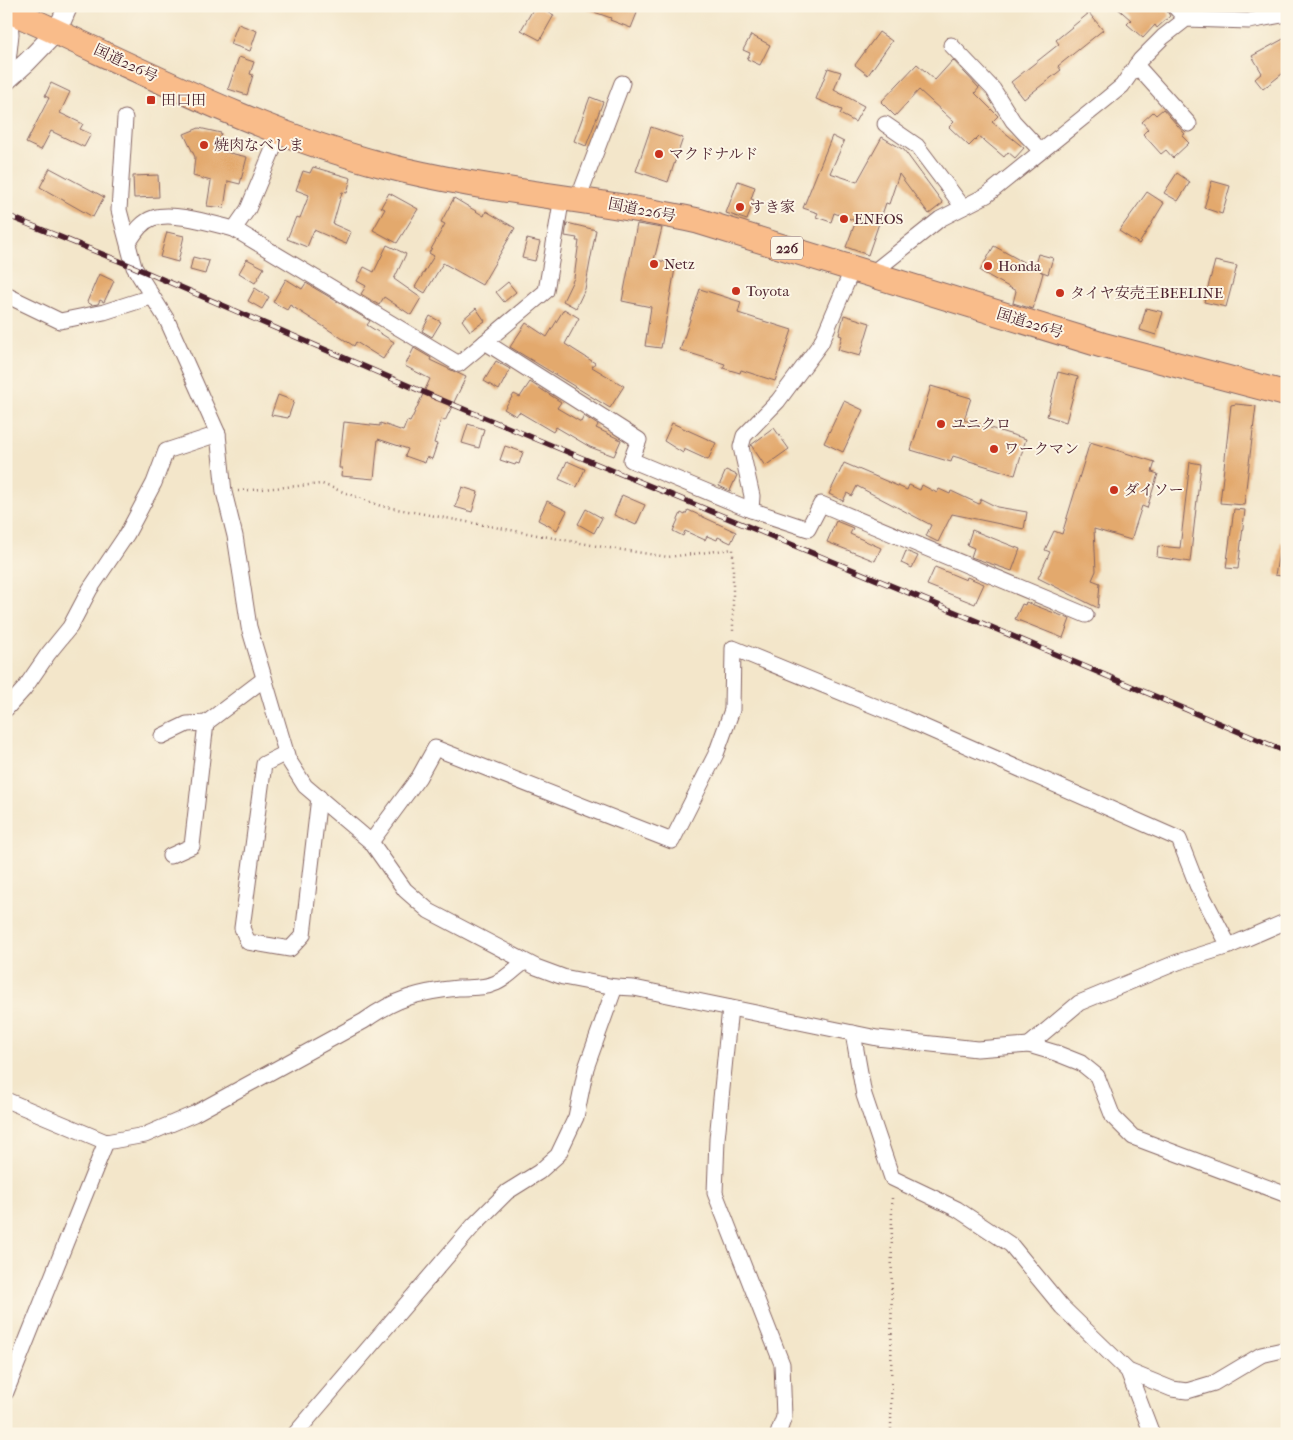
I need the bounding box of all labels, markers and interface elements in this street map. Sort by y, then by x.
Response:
street label: 国道226号 [91,40,161,86]
place label: 田口田 [161,91,206,109]
marker: 田口田 [145,94,157,106]
place label: 焼肉なべしま [214,136,304,154]
marker: 焼肉なべしま [198,139,210,151]
place label: マクドナルド [669,145,758,163]
marker: マクドナルド [653,148,665,160]
street label: 国道226号 [607,195,677,225]
place label: すき家 [750,198,795,216]
marker: すき家 [734,201,746,213]
place label: ENEOS [854,210,904,228]
marker: ENEOS [838,213,850,225]
road number: 226 [771,237,803,260]
place label: Netz [664,255,695,273]
place label: Honda [998,257,1042,275]
marker: Netz [648,258,660,270]
marker: Honda [982,260,994,272]
place label: Toyota [746,282,790,300]
place label: タイヤ安売王BEELINE [1070,284,1223,302]
marker: Toyota [730,285,742,297]
marker: タイヤ安売王BEELINE [1054,287,1066,299]
street label: 国道226号 [995,304,1065,342]
place label: ユニクロ [951,415,1011,433]
marker: ユニクロ [935,418,947,430]
place label: ワークマン [1004,440,1079,458]
marker: ワークマン [988,443,1000,455]
place label: ダイソー [1124,481,1184,499]
marker: ダイソー [1108,484,1120,496]

